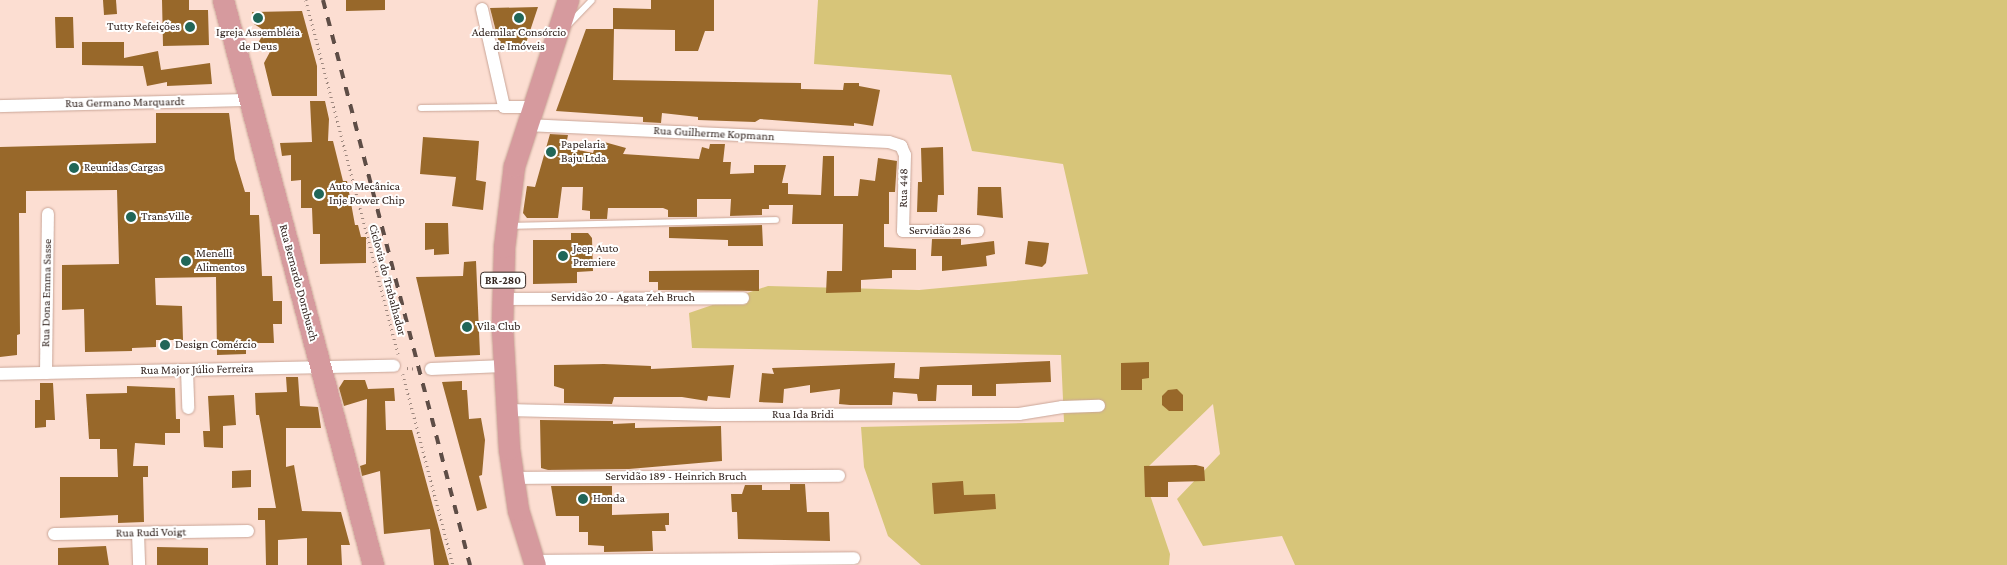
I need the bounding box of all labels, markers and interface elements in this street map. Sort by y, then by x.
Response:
marker: Igreja Assembléia de Deus [252,12,264,24]
marker: Ademilar Consórcio de Imóveis [513,12,525,24]
place label: Tutty Refeições [107,20,180,34]
marker: Tutty Refeições [184,21,196,33]
place label: Igreja Assembléia de Deus [216,26,300,54]
place label: Ademilar Consórcio de Imóveis [472,26,566,54]
street label: Rua Germano Marquardt [65,95,185,111]
street label: Rua Guilherme Kopmann [653,124,775,144]
place label: Papelaria Baju Ltda [561,138,606,166]
marker: Papelaria Baju Ltda [545,146,557,158]
place label: Reunidas Cargas [84,161,163,175]
marker: Reunidas Cargas [68,162,80,174]
street label: Rua 448 [896,168,912,208]
place label: Auto Mecânica Inje Power Chip [329,180,405,208]
marker: Auto Mecânica Inje Power Chip [313,188,325,200]
place label: TransVille [141,210,190,224]
marker: TransVille [125,211,137,223]
street label: Rua Bernardo Dornbusch [275,223,321,343]
street label: Ciclovia do Trabalhador [365,223,409,337]
street label: Servidão 286 [909,224,971,238]
street label: Rua Dona Emma Sasse [39,239,55,347]
place label: Jeep Auto Premiere [573,242,619,270]
place label: Menelli Alimentos [196,247,245,275]
marker: Jeep Auto Premiere [557,250,569,262]
marker: Menelli Alimentos [180,255,192,267]
road number: BR-280 [479,272,527,288]
street label: Servidão 20 - Agata Zeh Bruch [551,291,695,305]
place label: Vila Club [477,320,521,334]
marker: Vila Club [461,321,473,333]
place label: Design Comércio [175,338,257,352]
marker: Design Comércio [159,339,171,351]
street label: Rua Major Júlio Ferreira [140,362,254,378]
street label: Rua Ida Bridi [772,408,834,422]
street label: Servidão 189 - Heinrich Bruch [605,470,747,484]
place label: Honda [593,492,625,506]
marker: Honda [577,493,589,505]
street label: Rua Rudi Voigt [116,525,186,541]

